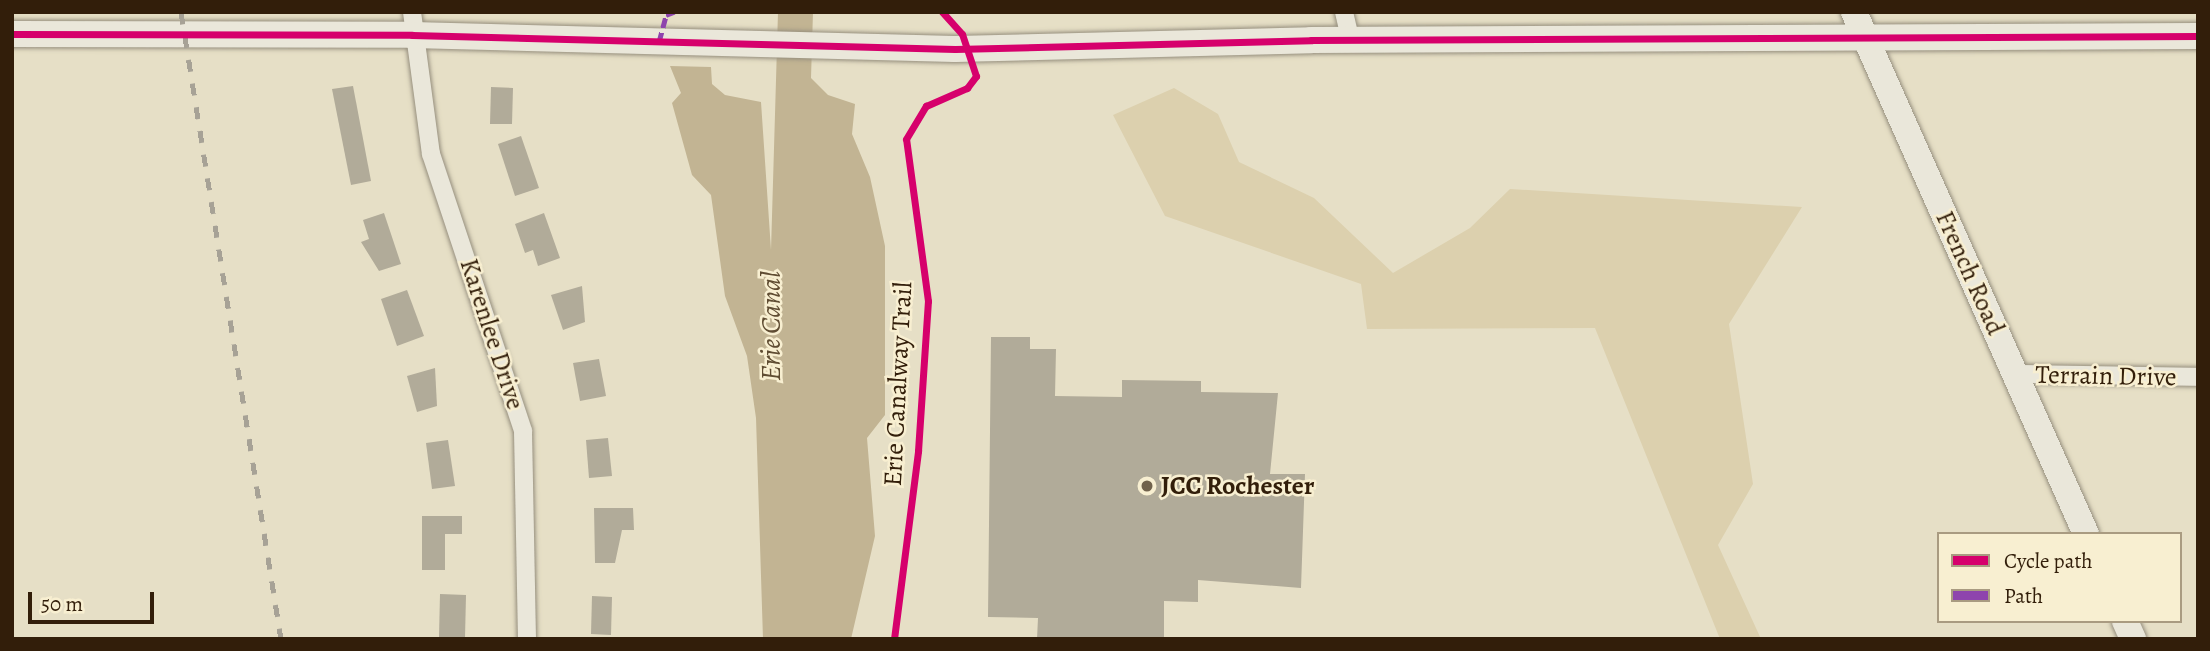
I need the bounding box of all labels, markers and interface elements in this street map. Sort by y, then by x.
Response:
street label: French Road [1929,206,2011,340]
street label: Karenlee Drive [453,255,531,413]
water label: Erie Canal [754,271,788,381]
street label: Erie Canalway Trail [877,281,919,487]
street label: Terrain Drive [2035,359,2177,393]
place label: JCC Rochester [1161,470,1314,502]
marker: JCC Rochester [1139,478,1155,494]
legend [1937,532,2182,623]
text: Cycle path [2004,547,2093,575]
scale bar [32,578,158,622]
text: Path [2004,582,2043,610]
text: 50 m [41,590,83,618]

